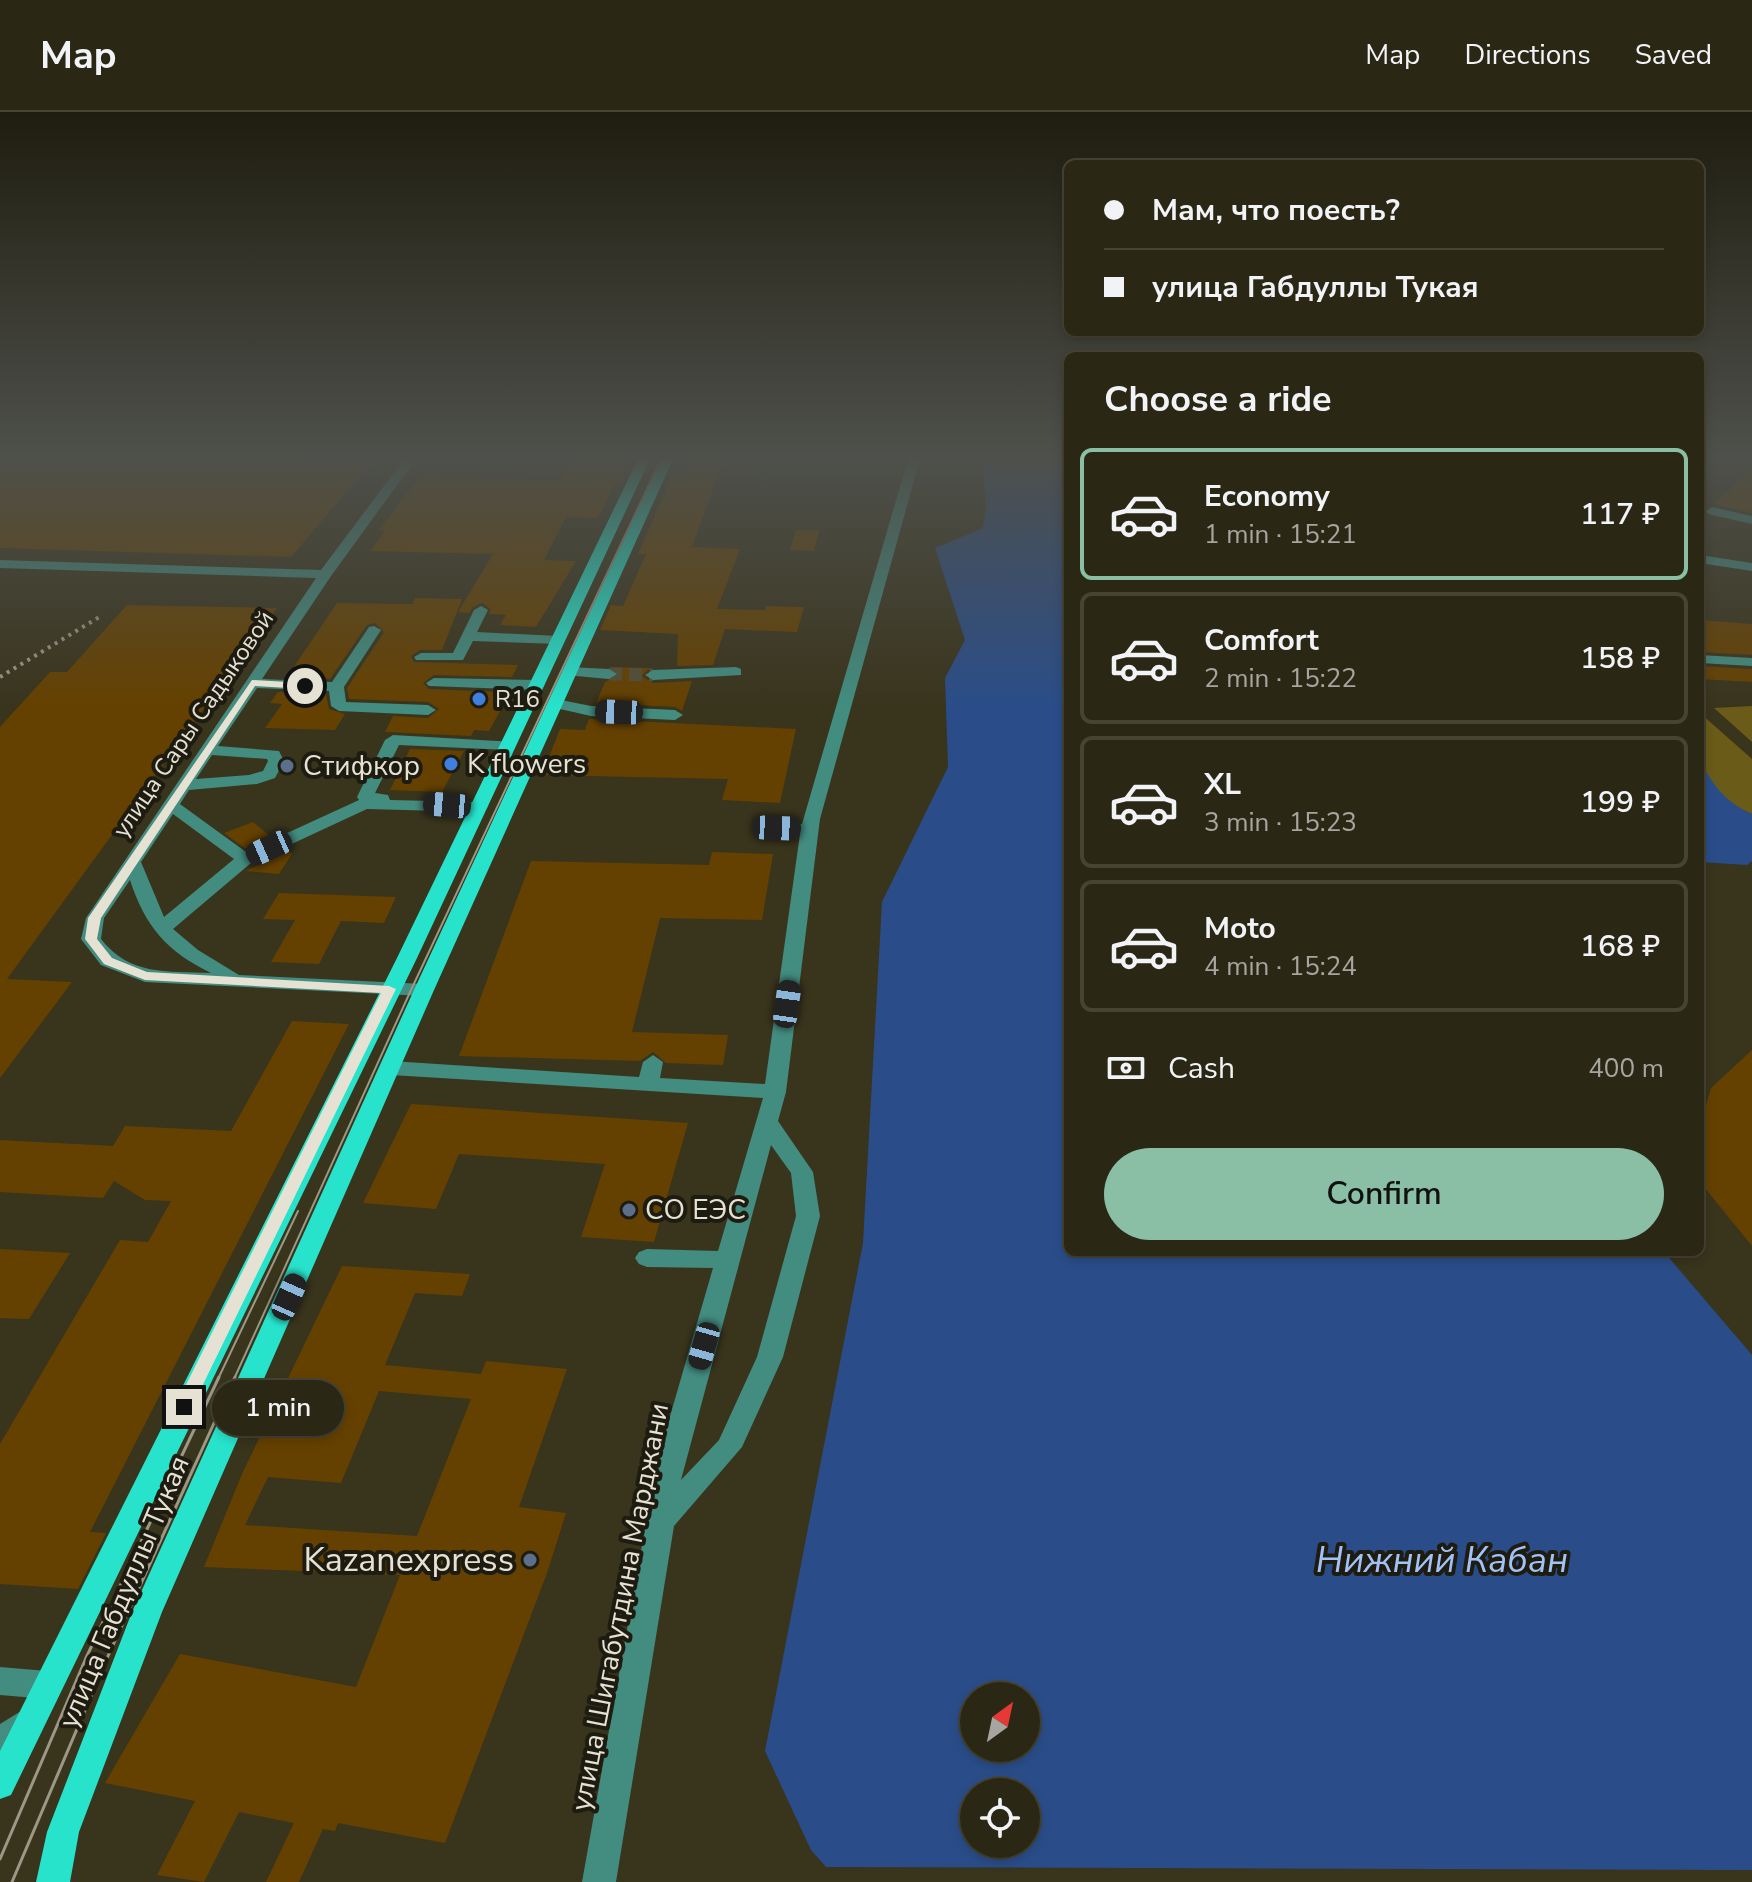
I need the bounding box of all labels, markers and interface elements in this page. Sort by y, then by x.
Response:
text: Map [40,30,117,81]
text: Map [1365,36,1420,74]
text: Directions [1464,36,1591,74]
text: Saved [1635,36,1712,74]
text: Мам, что поесть? [1152,190,1400,231]
text: улица Габдуллы Тукая [1152,267,1479,308]
text: Choose a ride [1104,375,1332,424]
text: Economy [1204,476,1330,517]
icon: car [1108,478,1180,550]
text: 117 ₽ [1580,494,1660,535]
text: 1 min · 15:21 [1204,517,1357,552]
street label: улица Сары Садыковой [105,604,281,844]
text: Comfort [1204,620,1319,661]
icon: car [1108,622,1180,694]
text: 158 ₽ [1580,638,1660,679]
text: 2 min · 15:22 [1204,661,1357,696]
route start [287,668,323,704]
place label: R16 [495,683,540,715]
marker: R16 [470,690,488,708]
car [595,699,643,725]
place label: K flowers [467,745,586,783]
place label: Стифкор [303,747,420,785]
marker: K flowers [442,755,460,773]
marker: Стифкор [278,757,296,775]
text: XL [1204,764,1241,805]
icon: car [1108,766,1180,838]
text: 199 ₽ [1580,782,1660,823]
car [422,791,472,819]
text: 3 min · 15:23 [1204,805,1357,840]
car [753,815,801,841]
car [242,827,296,869]
text: Moto [1204,908,1276,949]
icon: car [1108,910,1180,982]
text: 168 ₽ [1580,926,1660,967]
text: 4 min · 15:24 [1204,949,1357,984]
car [772,979,802,1029]
icon: cash [1104,1046,1148,1090]
text: Cash [1168,1048,1235,1089]
text: 400 m [1588,1051,1664,1086]
button: Confirm [1104,1148,1664,1240]
place label: СО ЕЭС [645,1191,746,1229]
marker: СО ЕЭС [620,1201,638,1219]
car [268,1270,310,1324]
car [686,1320,722,1372]
callout: 1 min [212,1379,344,1435]
route end [166,1389,202,1425]
text: 1 min [245,1390,311,1425]
street label: улица Шигабутдина Марджани [562,1400,678,1814]
street label: улица Габдуллы Тукая [49,1450,199,1734]
water label: Нижний Кабан [1316,1536,1568,1585]
place label: Kazanexpress [303,1537,514,1583]
marker: Kazanexpress [521,1551,539,1569]
north arrow [960,1682,1040,1762]
map controls [960,1682,1040,1858]
button: locate [960,1778,1040,1858]

